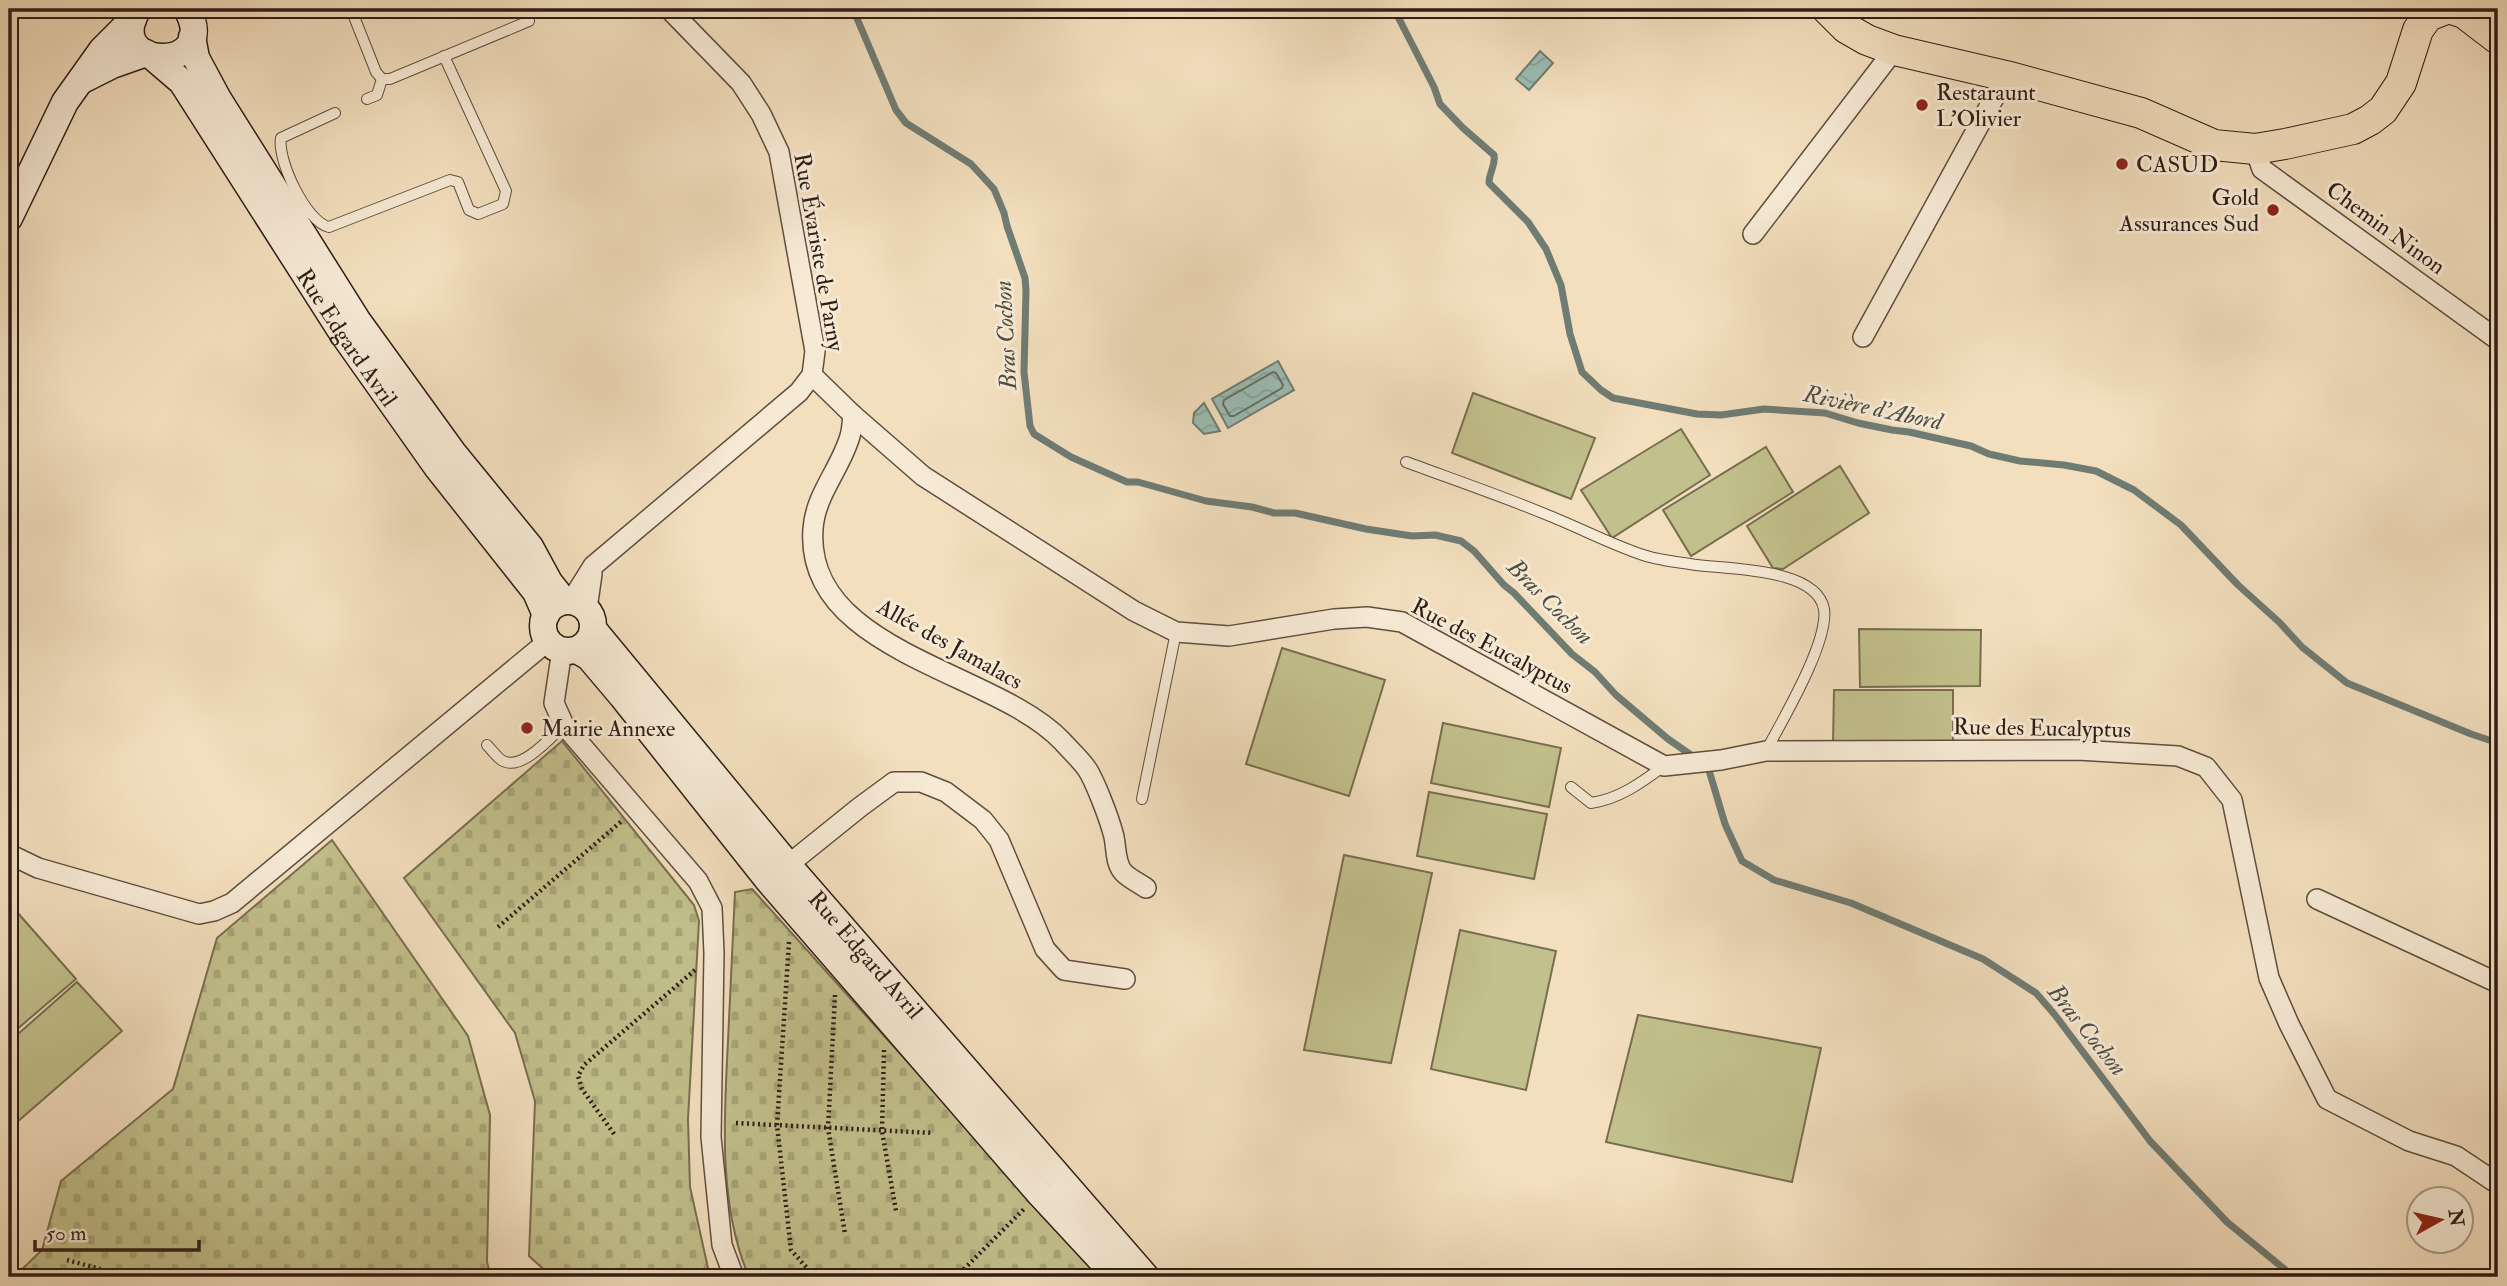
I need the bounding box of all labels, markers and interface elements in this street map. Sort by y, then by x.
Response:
place label: Restaraunt L'Olivier [1936,78,2036,133]
marker: Restaraunt L'Olivier [1914,97,1930,113]
place label: CASUD [2136,150,2218,179]
street label: Rue Évariste de Parny [787,151,851,354]
marker: CASUD [2114,156,2130,172]
street label: Chemin Ninon [2321,175,2451,281]
place label: Gold Assurances Sud [2118,183,2259,238]
marker: Gold Assurances Sud [2265,202,2281,218]
street label: Rue Edgard Avril [290,263,404,412]
water label: Bras Cochon [988,279,1024,392]
water label: Rivière d'Abord [1800,378,1947,438]
water label: Bras Cochon [1500,552,1600,652]
street label: Rue des Eucalyptus [1406,591,1578,702]
street label: Allée des Jamalacs [871,592,1028,696]
street label: Rue des Eucalyptus [1953,712,2131,745]
place label: Mairie Annexe [541,714,676,743]
marker: Mairie Annexe [519,720,535,736]
street label: Rue Edgard Avril [802,885,930,1025]
water label: Bras Cochon [2040,977,2134,1082]
north arrow [2406,1184,2476,1254]
text: N [2443,1207,2469,1229]
scale bar [35,1209,200,1253]
text: 50 m [46,1220,87,1247]

